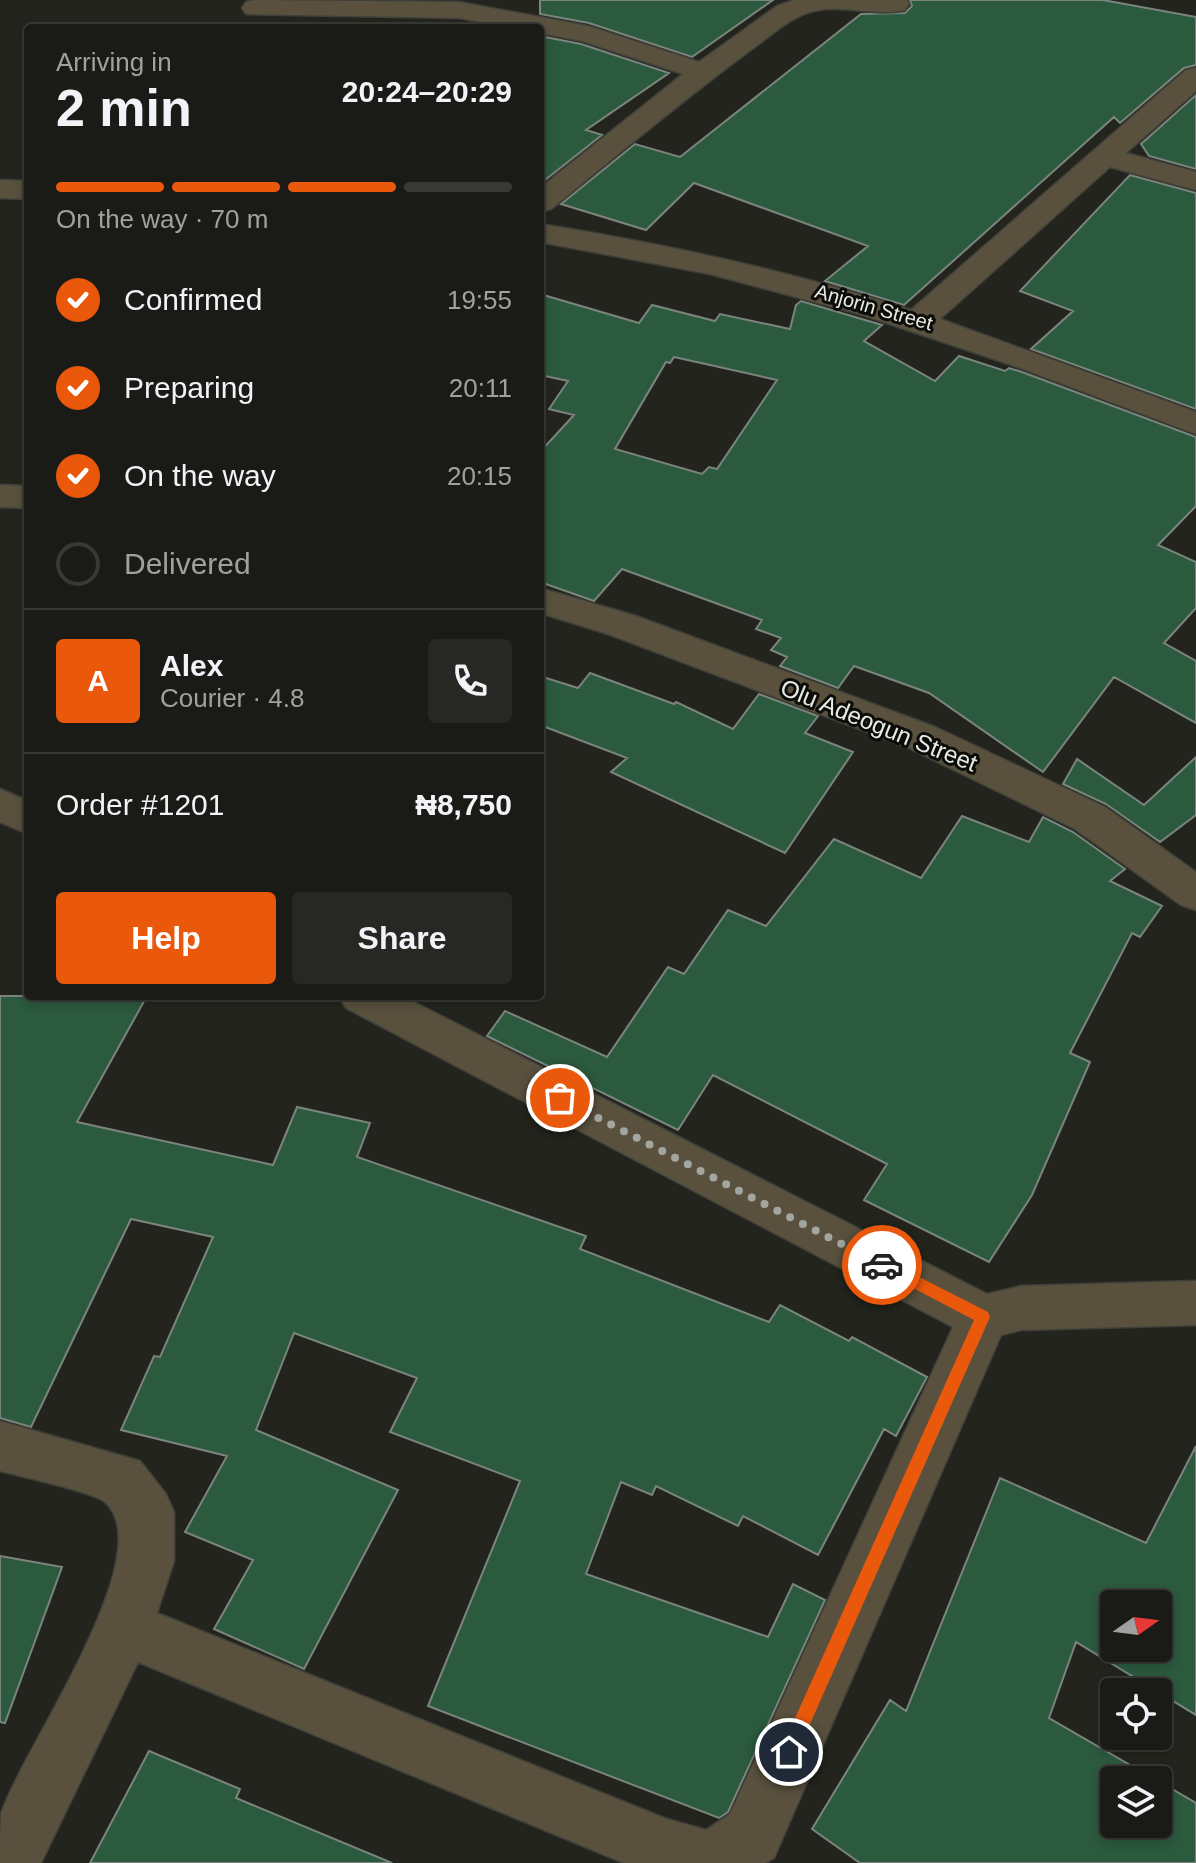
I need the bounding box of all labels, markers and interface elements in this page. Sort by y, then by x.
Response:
text: Arriving in [56,47,172,77]
text: 20:24–20:29 [342,75,512,108]
text: 2 min [56,79,192,137]
text: On the way · 70 m [56,204,268,234]
icon: check [56,278,100,322]
street label: Anjorin Street [813,280,936,334]
text: Confirmed [124,283,262,316]
text: 19:55 [447,285,512,315]
icon: check [56,366,100,410]
text: Preparing [124,371,254,404]
text: 20:11 [449,373,512,403]
icon: check [56,454,100,498]
text: On the way [124,459,276,492]
text: 20:15 [447,461,512,491]
text: Delivered [124,547,251,580]
button: phone [428,639,512,723]
text: Alex [160,649,223,682]
text: A [87,664,109,697]
street label: Olu Adeogun Street [777,673,981,777]
text: Courier · 4.8 [160,683,305,713]
text: Order #1201 [56,788,224,821]
text: ₦8,750 [415,788,512,821]
button: Help [56,892,276,984]
button: Share [292,892,512,984]
pin [526,1064,594,1132]
icon: bag [538,1076,582,1120]
courier [842,1225,922,1305]
icon: car [860,1243,904,1287]
north arrow [1100,1590,1172,1662]
map controls [1100,1590,1172,1838]
button: locate [1100,1678,1172,1750]
pin [755,1718,823,1786]
icon: home [767,1730,811,1774]
button: layers [1100,1766,1172,1838]

